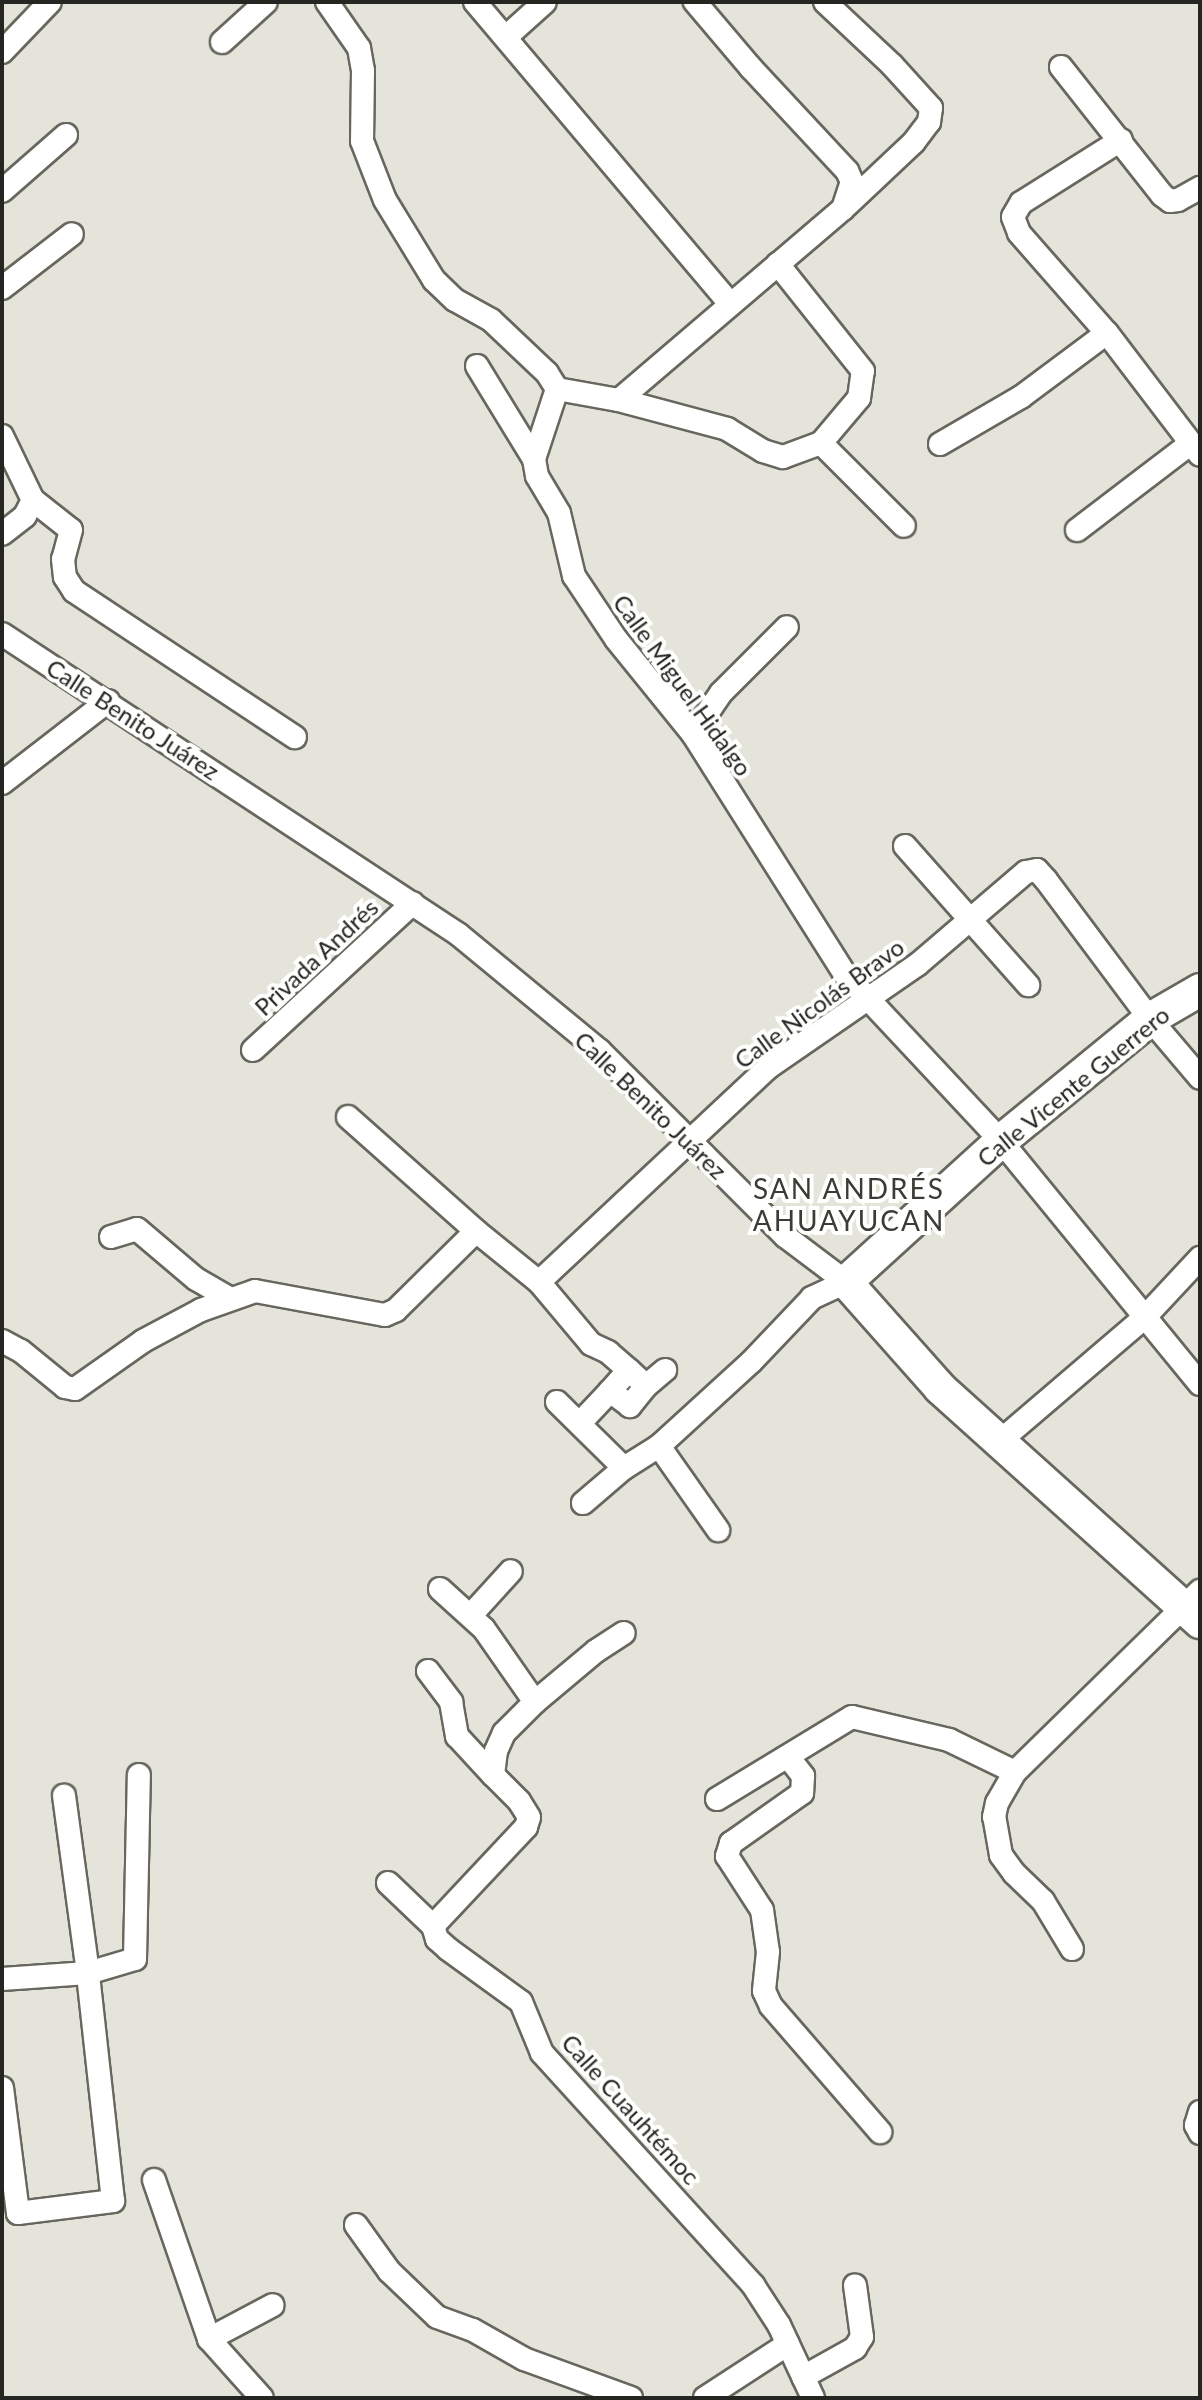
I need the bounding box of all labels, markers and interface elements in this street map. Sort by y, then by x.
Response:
street label: Calle Miguel Hidalgo [608,589,758,781]
street label: Calle Benito Juárez [41,652,225,786]
street label: Privada Andrés [248,892,384,1022]
street label: Calle Nicolás Bravo [729,932,909,1074]
street label: Calle Vicente Guerrero [971,999,1175,1173]
street label: Calle Benito Juárez [569,1025,733,1185]
district label: SAN ANDRÉS AHUAYUCAN [753,1171,945,1237]
street label: Calle Cuauhtémoc [556,2028,706,2190]

